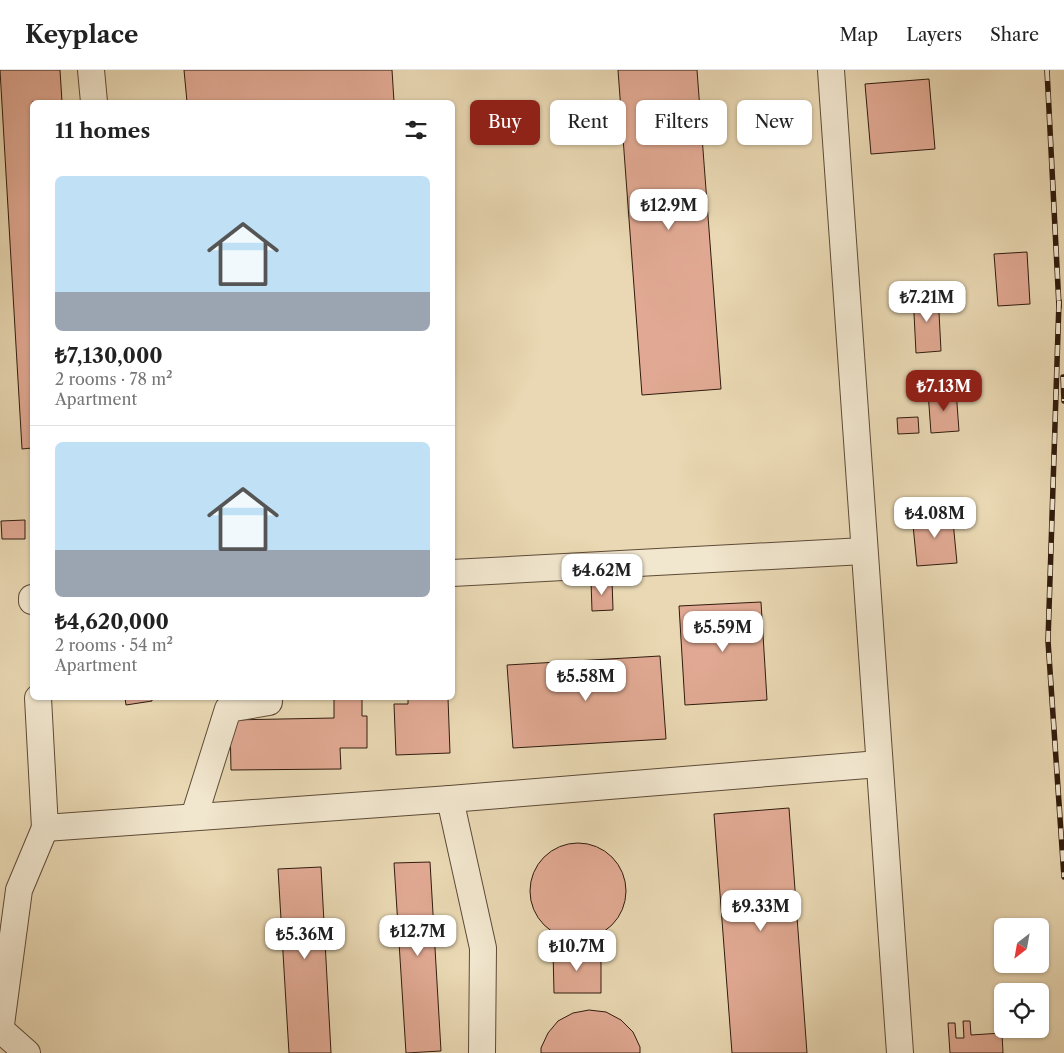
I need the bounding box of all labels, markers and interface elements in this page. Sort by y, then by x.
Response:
text: Keyplace [25,20,138,49]
text: Map [840,24,878,46]
text: Layers [906,24,962,46]
text: Share [990,24,1039,46]
chip: Buy [470,100,540,145]
chip: Rent [550,100,626,145]
chip: Filters [636,100,727,145]
chip: New [737,100,812,145]
icon: filters [402,116,430,144]
text: 11 homes [55,118,150,143]
pin: ₺12.9M [628,189,710,231]
text: ₺12.9M [641,195,697,215]
icon: home [198,209,288,299]
pin: ₺7.21M [886,280,968,323]
text: ₺7.21M [900,287,954,307]
text: ₺7,130,000 [55,343,163,368]
text: 2 rooms · 78 m² [55,369,173,389]
pin: ₺7.13M [903,370,985,412]
text: ₺7.13M [917,376,971,396]
text: Apartment [55,389,137,409]
icon: home [198,474,288,564]
pin: ₺4.08M [894,496,976,539]
text: ₺4.08M [905,503,965,523]
pin: ₺4.62M [561,554,643,596]
text: ₺4.62M [572,560,632,580]
text: ₺4,620,000 [55,609,169,634]
pin: ₺5.59M [682,610,764,653]
text: ₺5.59M [694,617,752,637]
text: 2 rooms · 54 m² [55,635,173,655]
text: Apartment [55,655,137,675]
pin: ₺5.58M [545,660,627,702]
text: ₺5.58M [557,666,615,686]
pin: ₺9.33M [720,890,802,932]
text: ₺9.33M [732,896,790,916]
pin: ₺12.7M [377,914,459,957]
pin: ₺5.36M [264,918,346,960]
north arrow [994,918,1049,972]
map controls [994,918,1049,1038]
text: ₺12.7M [390,921,446,941]
text: ₺5.36M [276,924,334,944]
pin: ₺10.7M [536,930,618,972]
text: ₺10.7M [549,936,605,956]
button: locate [994,983,1049,1038]

